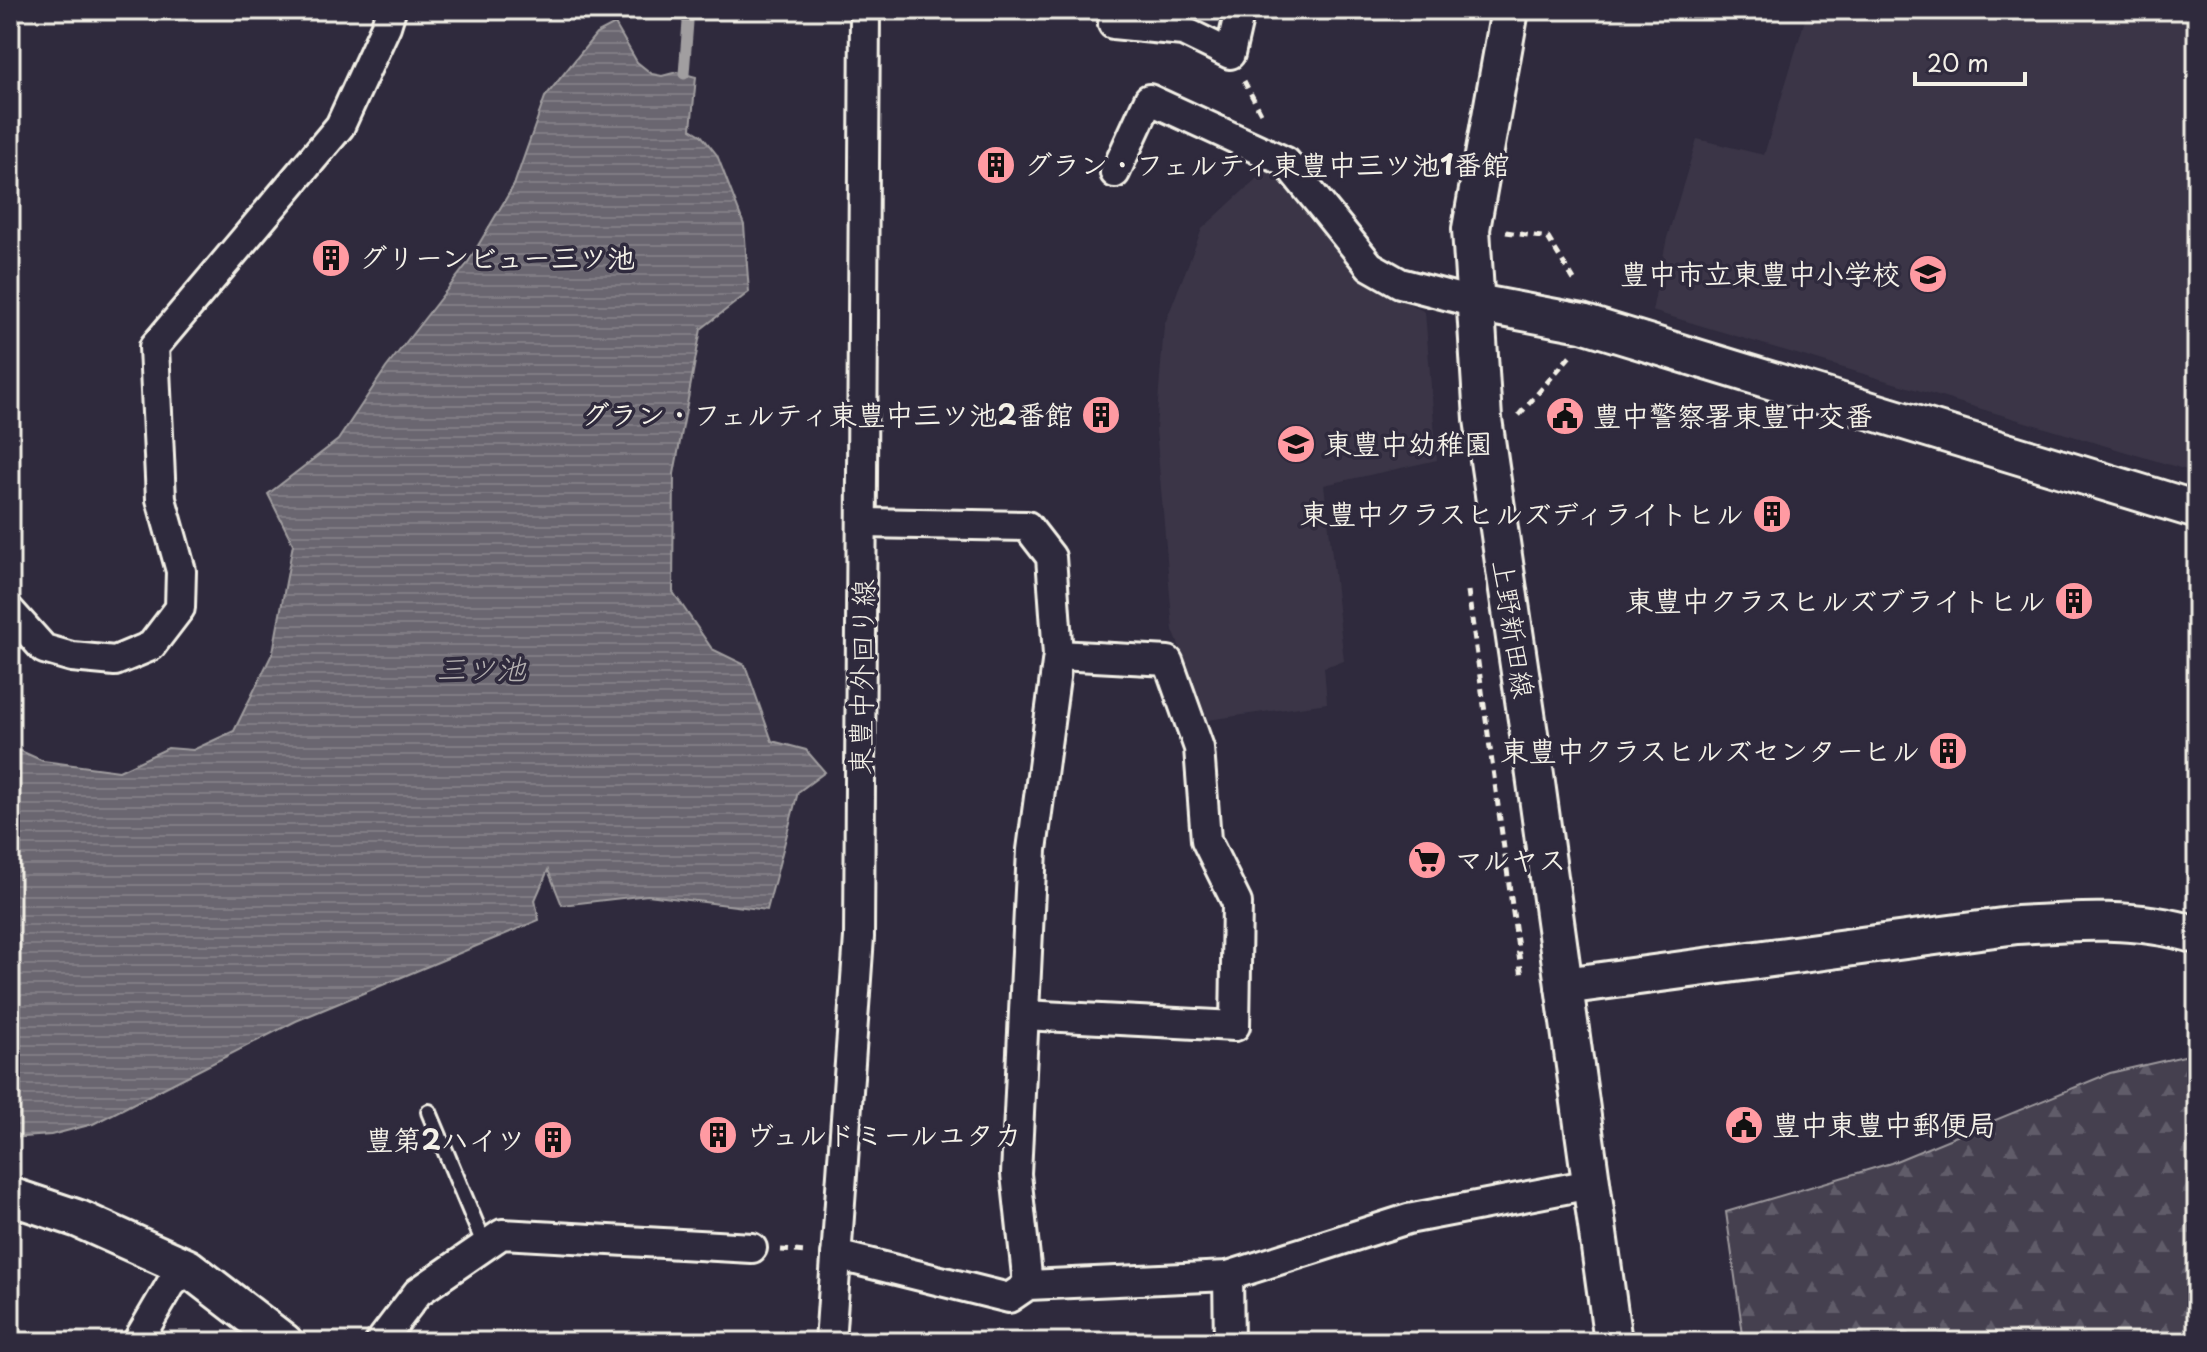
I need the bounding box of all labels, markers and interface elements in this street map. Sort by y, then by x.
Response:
scale bar [1915,36,2025,86]
text: 20 m [1927,44,1989,80]
place label: グラン・フェルティ東豊中三ツ池1番館 [1024,142,1509,185]
building icon: グラン・フェルティ東豊中三ツ池1番館 [975,144,1017,186]
place label: グリーンビュー三ツ池 [359,235,635,278]
building icon: グリーンビュー三ツ池 [310,237,352,279]
place label: 豊中市立東豊中小学校 [1620,251,1900,294]
school or university icon: 豊中市立東豊中小学校 [1907,253,1949,295]
place label: グラン・フェルティ東豊中三ツ池2番館 [581,392,1073,435]
place label: 豊中警察署東豊中交番 [1593,393,1873,436]
building icon: グラン・フェルティ東豊中三ツ池2番館 [1080,394,1122,436]
public building icon: 豊中警察署東豊中交番 [1544,395,1586,437]
place label: 東豊中幼稚園 [1324,421,1492,464]
school or university icon: 東豊中幼稚園 [1275,423,1317,465]
place label: 東豊中クラスヒルズディライトヒル [1300,491,1744,534]
building icon: 東豊中クラスヒルズディライトヒル [1751,493,1793,535]
street label: 上野新田線 [1482,556,1547,701]
place label: 東豊中クラスヒルズブライトヒル [1625,578,2046,621]
street label: 東豊中外回り線 [837,579,884,775]
building icon: 東豊中クラスヒルズブライトヒル [2053,580,2095,622]
water label: 三ツ池 [436,645,527,690]
place label: 東豊中クラスヒルズセンターヒル [1501,728,1920,771]
building icon: 東豊中クラスヒルズセンターヒル [1927,730,1969,772]
place label: マルヤス [1455,837,1566,880]
supermarket icon: マルヤス [1406,839,1448,881]
place label: 豊中東豊中郵便局 [1772,1102,1996,1145]
public building icon: 豊中東豊中郵便局 [1723,1104,1765,1146]
place label: ヴュルドミールユタカ [746,1112,1022,1155]
building icon: ヴュルドミールユタカ [697,1114,739,1156]
place label: 豊第2ハイツ [365,1117,525,1160]
building icon: 豊第2ハイツ [532,1119,574,1161]

